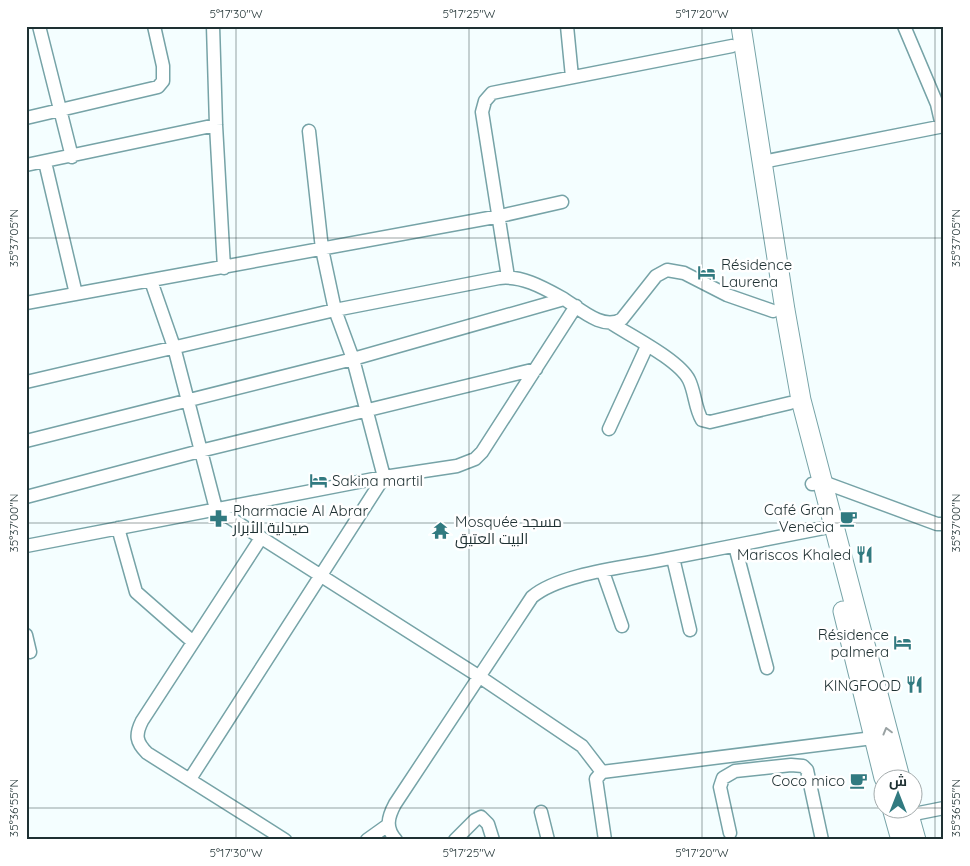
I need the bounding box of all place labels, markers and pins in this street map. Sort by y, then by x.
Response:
place label: Résidence Laurena [721,255,792,291]
hotel icon: Résidence Laurena [697,263,717,283]
hotel icon: Sakina martil [308,470,328,490]
place label: Sakina martil [332,471,423,490]
place label: Café Gran Venecia [764,500,834,536]
place label: Pharmacie Al Abrar صيدلية الأبرار [232,501,368,537]
cafe icon: Café Gran Venecia [838,508,858,528]
pharmacy icon: Pharmacie Al Abrar صيدلية الأبرار [209,509,229,529]
place label: Mosquée مسجد البيت العتيق [455,512,562,549]
temple icon: Mosquée مسجد البيت العتيق [431,520,451,540]
restaurant icon: Mariscos Khaled [855,544,875,564]
place label: Mariscos Khaled [737,545,851,564]
place label: Résidence palmera [818,625,889,661]
hotel icon: Résidence palmera [893,633,913,653]
restaurant icon: KINGFOOD [905,675,925,695]
place label: KINGFOOD [824,676,901,695]
cafe icon: Coco mico [849,770,869,790]
place label: Coco mico [771,771,845,790]

